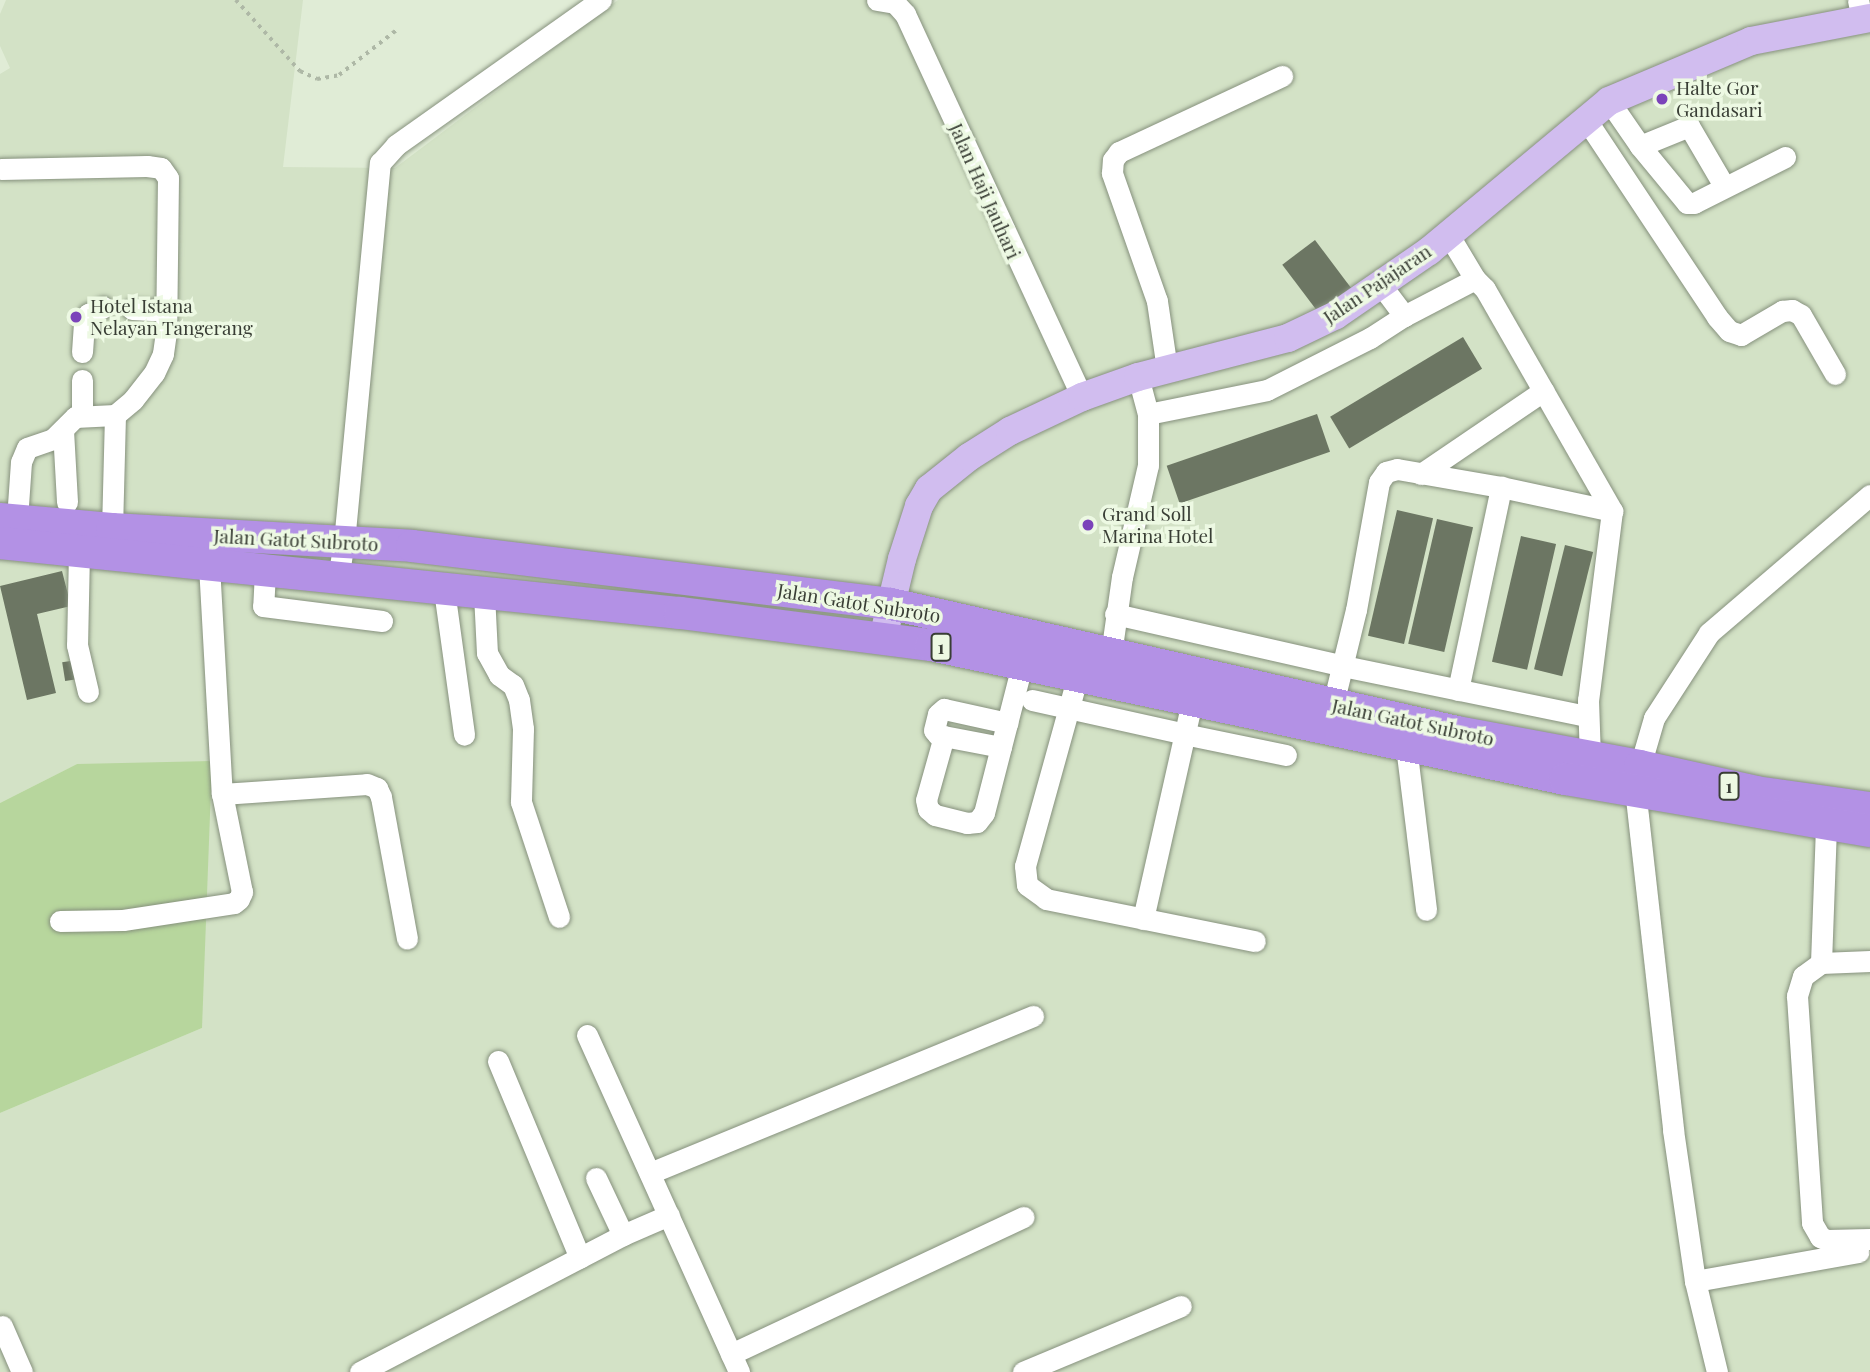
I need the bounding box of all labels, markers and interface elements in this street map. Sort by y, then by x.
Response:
place label: Halte Gor Gandasari [1676,77,1763,121]
marker: Halte Gor Gandasari [1654,91,1670,107]
street label: Jalan Haji Jauhari [945,120,1025,262]
street label: Jalan Pajajaran [1319,240,1435,328]
place label: Hotel Istana Nelayan Tangerang [90,295,253,339]
marker: Hotel Istana Nelayan Tangerang [68,309,84,325]
place label: Grand Soll Marina Hotel [1102,503,1214,547]
marker: Grand Soll Marina Hotel [1080,517,1096,533]
street label: Jalan Gatot Subroto [213,524,379,556]
street label: Jalan Gatot Subroto [776,579,942,627]
road number: 1 [930,632,951,662]
street label: Jalan Gatot Subroto [1330,694,1496,750]
road number: 1 [1718,772,1740,800]

